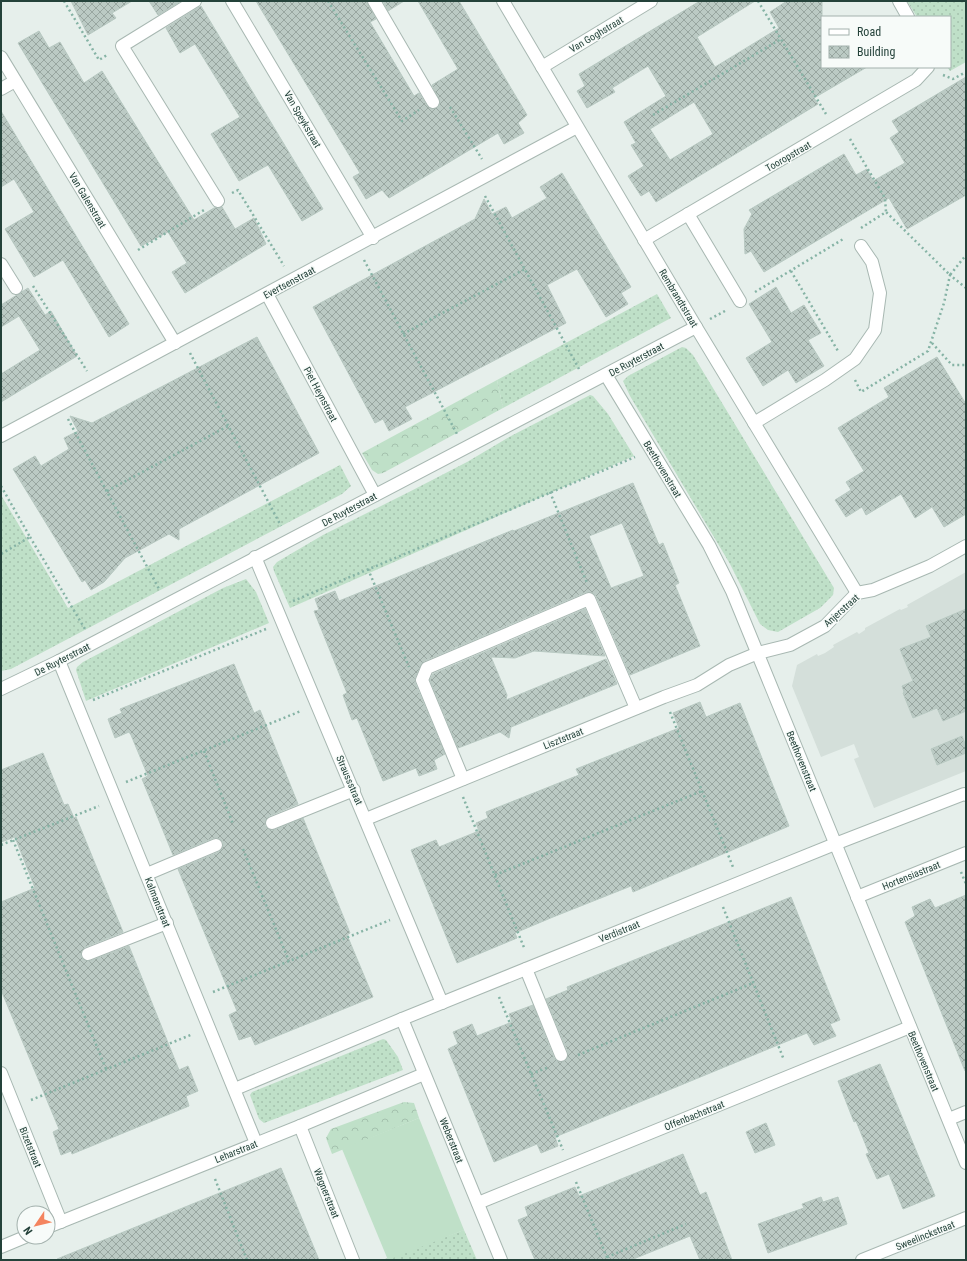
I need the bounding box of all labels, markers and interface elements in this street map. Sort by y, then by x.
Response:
street label: Van Goghstraat [567,14,625,55]
legend [821,16,951,68]
text: Road [857,25,881,39]
text: Building [857,45,895,59]
street label: Van Speykstraat [282,89,323,150]
street label: Tooropstraat [764,139,813,174]
street label: Van Galenstraat [67,171,108,230]
street label: Evertsenstraat [261,264,317,301]
street label: Rembrandtstraat [657,267,700,329]
street label: De Ruyterstraat [607,340,666,379]
street label: Piet Heynstraat [301,365,340,424]
street label: Beethovenstraat [641,439,684,500]
street label: De Ruyterstraat [320,490,379,529]
street label: Anjerstraat [821,592,861,629]
street label: De Ruyterstraat [33,641,92,678]
street label: Lisztstraat [542,726,585,751]
street label: Beethovenstraat [784,729,819,793]
street label: Straussstraat [334,754,365,807]
street label: Hortensiastraat [881,859,942,892]
street label: Kalmanstraat [143,876,173,929]
street label: Verdistraat [597,918,641,945]
street label: Beethovenstraat [906,1029,941,1093]
street label: Offenbachstraat [663,1098,726,1133]
street label: Weberstraat [437,1116,466,1164]
street label: Bizetstraat [17,1125,44,1169]
street label: Leharstraat [213,1138,259,1165]
street label: Wagnerstraat [312,1167,342,1220]
north arrow [16,1205,56,1245]
street label: Sweelinckstraat [894,1219,956,1252]
text: N [21,1224,35,1237]

